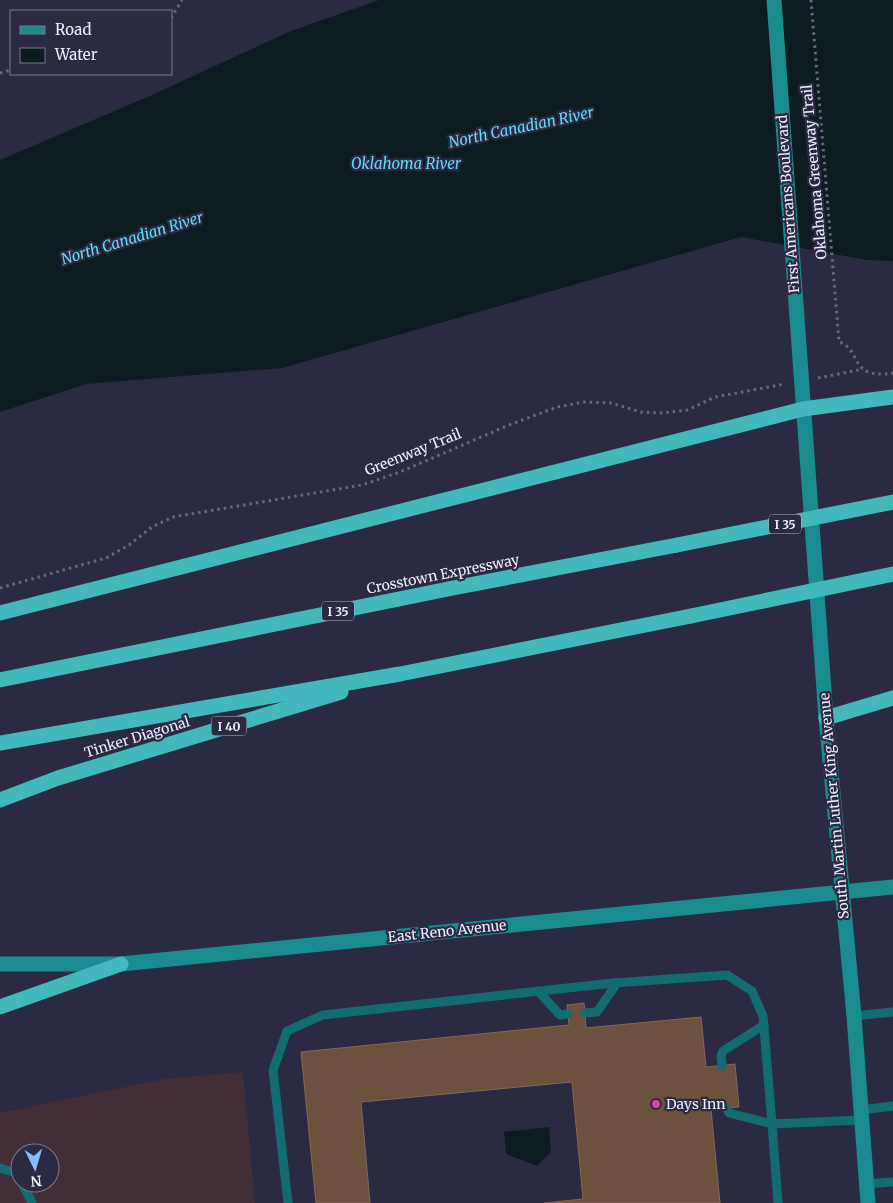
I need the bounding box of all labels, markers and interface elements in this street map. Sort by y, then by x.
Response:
legend [10,10,172,75]
text: Road [55,20,91,39]
text: Water [54,45,98,64]
street label: Oklahoma Greenway Trail [797,83,831,260]
water label: North Canadian River [447,102,596,152]
street label: First Americans Boulevard [773,114,803,294]
water label: Oklahoma River [351,154,462,173]
water label: North Canadian River [59,207,206,269]
street label: Greenway Trail [362,424,465,480]
road number: I 35 [769,514,801,534]
street label: Crosstown Expressway [365,550,522,598]
road number: I 35 [322,602,354,620]
street label: South Martin Luther King Avenue [815,692,853,920]
street label: Tinker Diagonal [82,712,193,762]
road number: I 40 [212,716,246,736]
street label: East Reno Avenue [387,916,507,946]
place label: Days Inn [666,1095,726,1113]
marker: Days Inn [650,1098,662,1110]
north arrow [10,1143,60,1193]
text: N [30,1172,42,1190]

